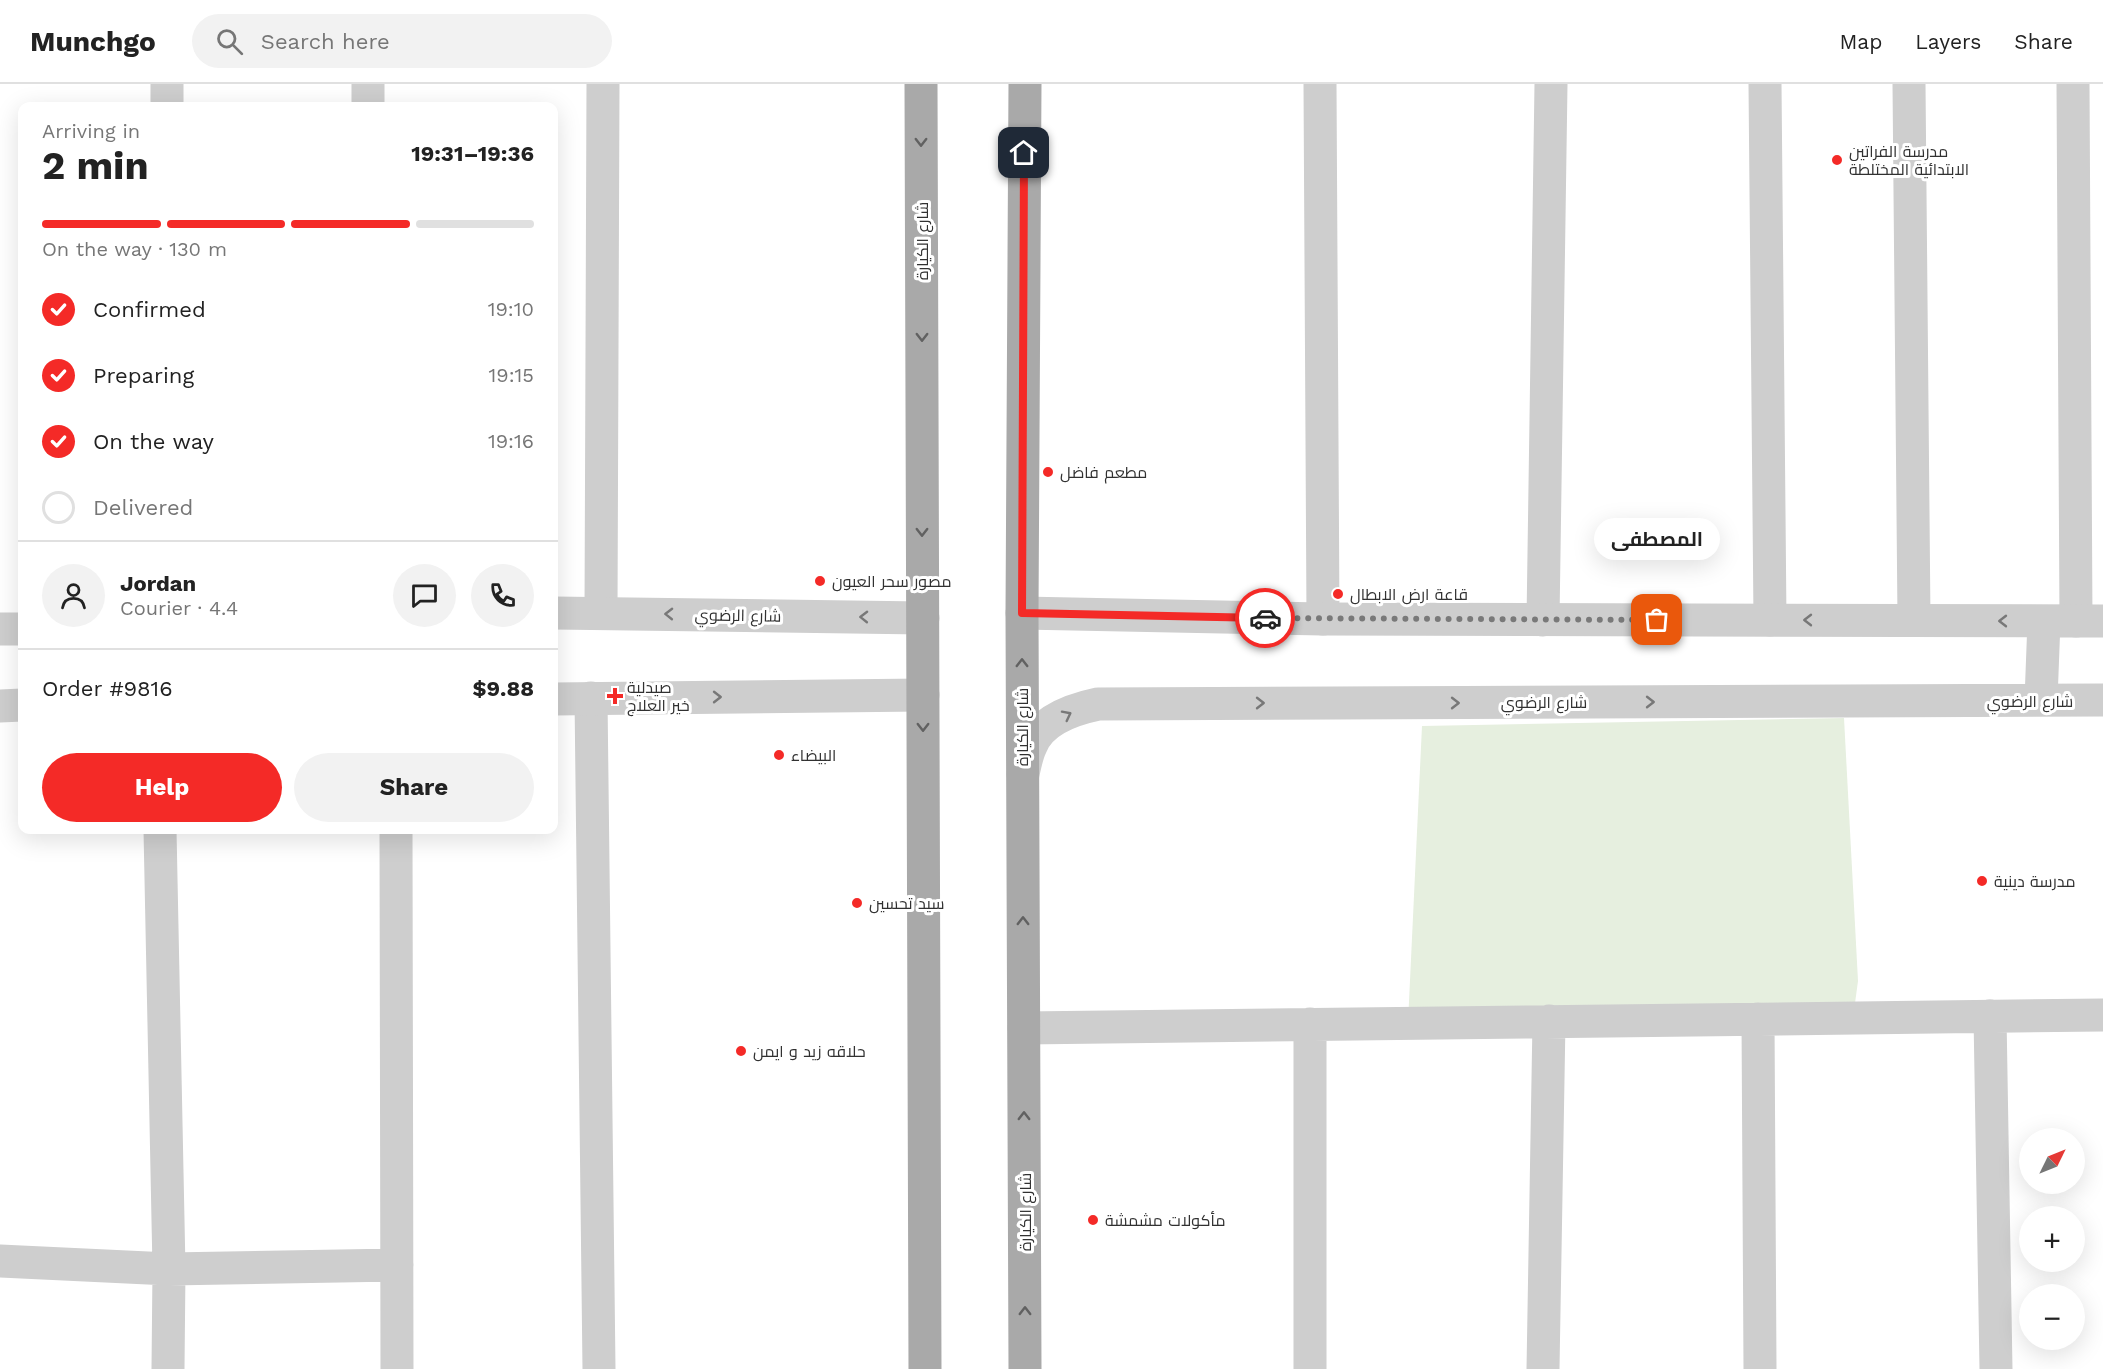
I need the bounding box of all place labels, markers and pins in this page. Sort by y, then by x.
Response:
pin [998,127,1049,178]
place label: مدرسة الفراتين الابتدائية المختلطة [1849,142,1969,179]
marker: مدرسة الفراتين الابتدائية المختلطة [1830,153,1844,167]
place label: مطعم فاضل [1060,463,1147,484]
marker: مطعم فاضل [1041,465,1055,479]
callout: المصطفى [1594,518,1720,560]
place label: مصور سحر العيون [832,572,951,592]
marker: مصور سحر العيون [813,574,827,588]
place label: قاعة ارض الابطال [1350,585,1468,605]
marker: قاعة ارض الابطال [1331,587,1345,601]
pin [1631,594,1682,645]
place label: صيدلية خير العلاج [627,678,690,717]
marker: صيدلية خير العلاج [608,689,622,703]
place label: البيضاء [791,746,836,765]
marker: البيضاء [772,748,786,762]
place label: مدرسة دينية [1994,872,2076,891]
marker: مدرسة دينية [1975,874,1989,888]
place label: سيد تحسين [869,894,945,914]
marker: سيد تحسين [850,896,864,910]
place label: حلاقه زيد و ايمن [753,1042,866,1062]
marker: حلاقه زيد و ايمن [734,1044,748,1058]
place label: مأكولات مشمشة [1105,1211,1225,1230]
marker: مأكولات مشمشة [1086,1213,1100,1227]

